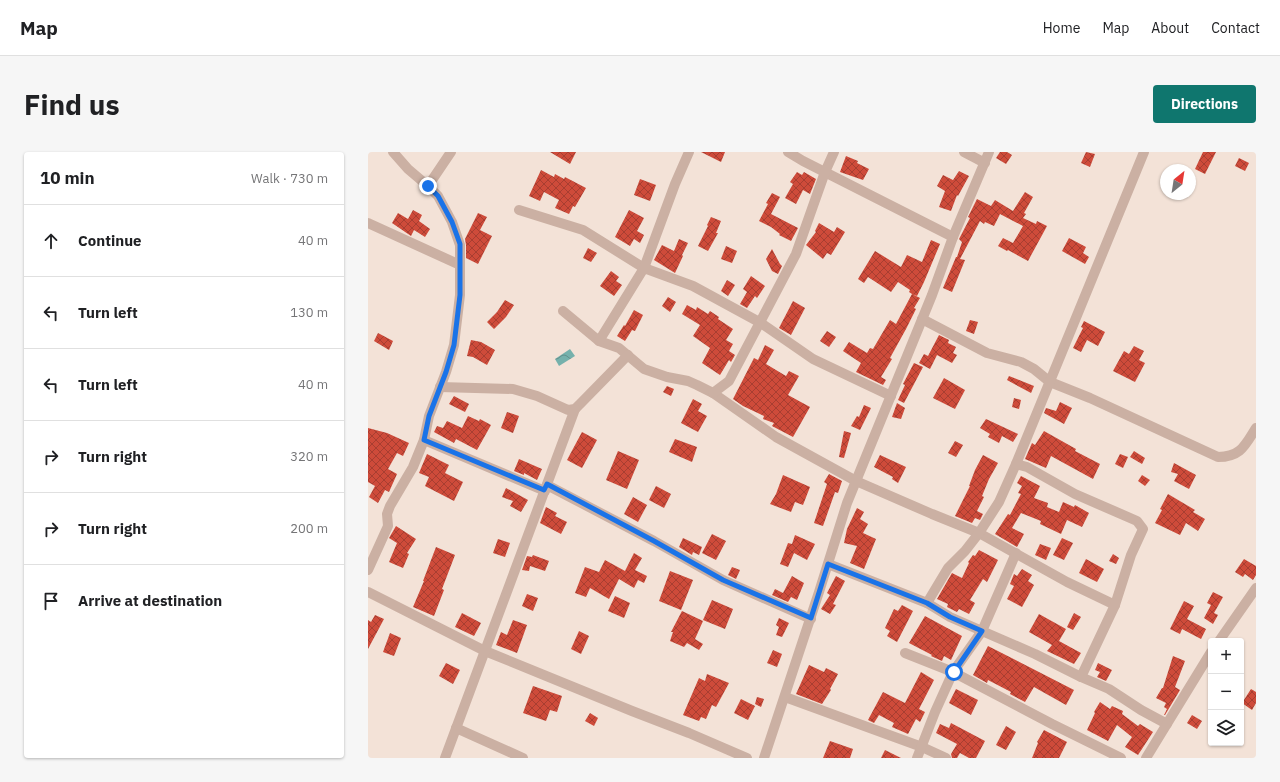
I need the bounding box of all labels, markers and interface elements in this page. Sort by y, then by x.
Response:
text: Map [20,16,58,40]
text: Home [1043,19,1080,37]
text: Map [1102,19,1129,37]
text: About [1151,19,1189,37]
text: Contact [1211,19,1260,37]
button: Directions [1153,85,1256,123]
text: Find us [24,86,120,123]
north arrow [1160,164,1196,200]
text: 10 min [40,167,95,189]
text: Walk · 730 m [251,170,328,187]
route end [419,177,437,195]
icon: ahead [40,230,62,252]
text: Continue [78,231,142,250]
text: 40 m [298,232,328,249]
icon: left [40,302,62,324]
text: Turn left [78,303,138,322]
text: 130 m [290,304,328,321]
icon: left [40,374,62,396]
text: Turn left [78,375,138,394]
text: 40 m [298,376,328,393]
icon: right [40,446,62,468]
text: Turn right [78,447,147,466]
text: 320 m [290,448,328,465]
icon: right [40,518,62,540]
text: Turn right [78,519,147,538]
text: 200 m [290,520,328,537]
icon: arrive [40,590,62,612]
text: Arrive at destination [78,591,222,610]
map controls [1208,638,1244,746]
button: + [1208,638,1244,674]
route start [945,663,963,681]
button: − [1208,674,1244,710]
button: layers [1208,710,1244,746]

